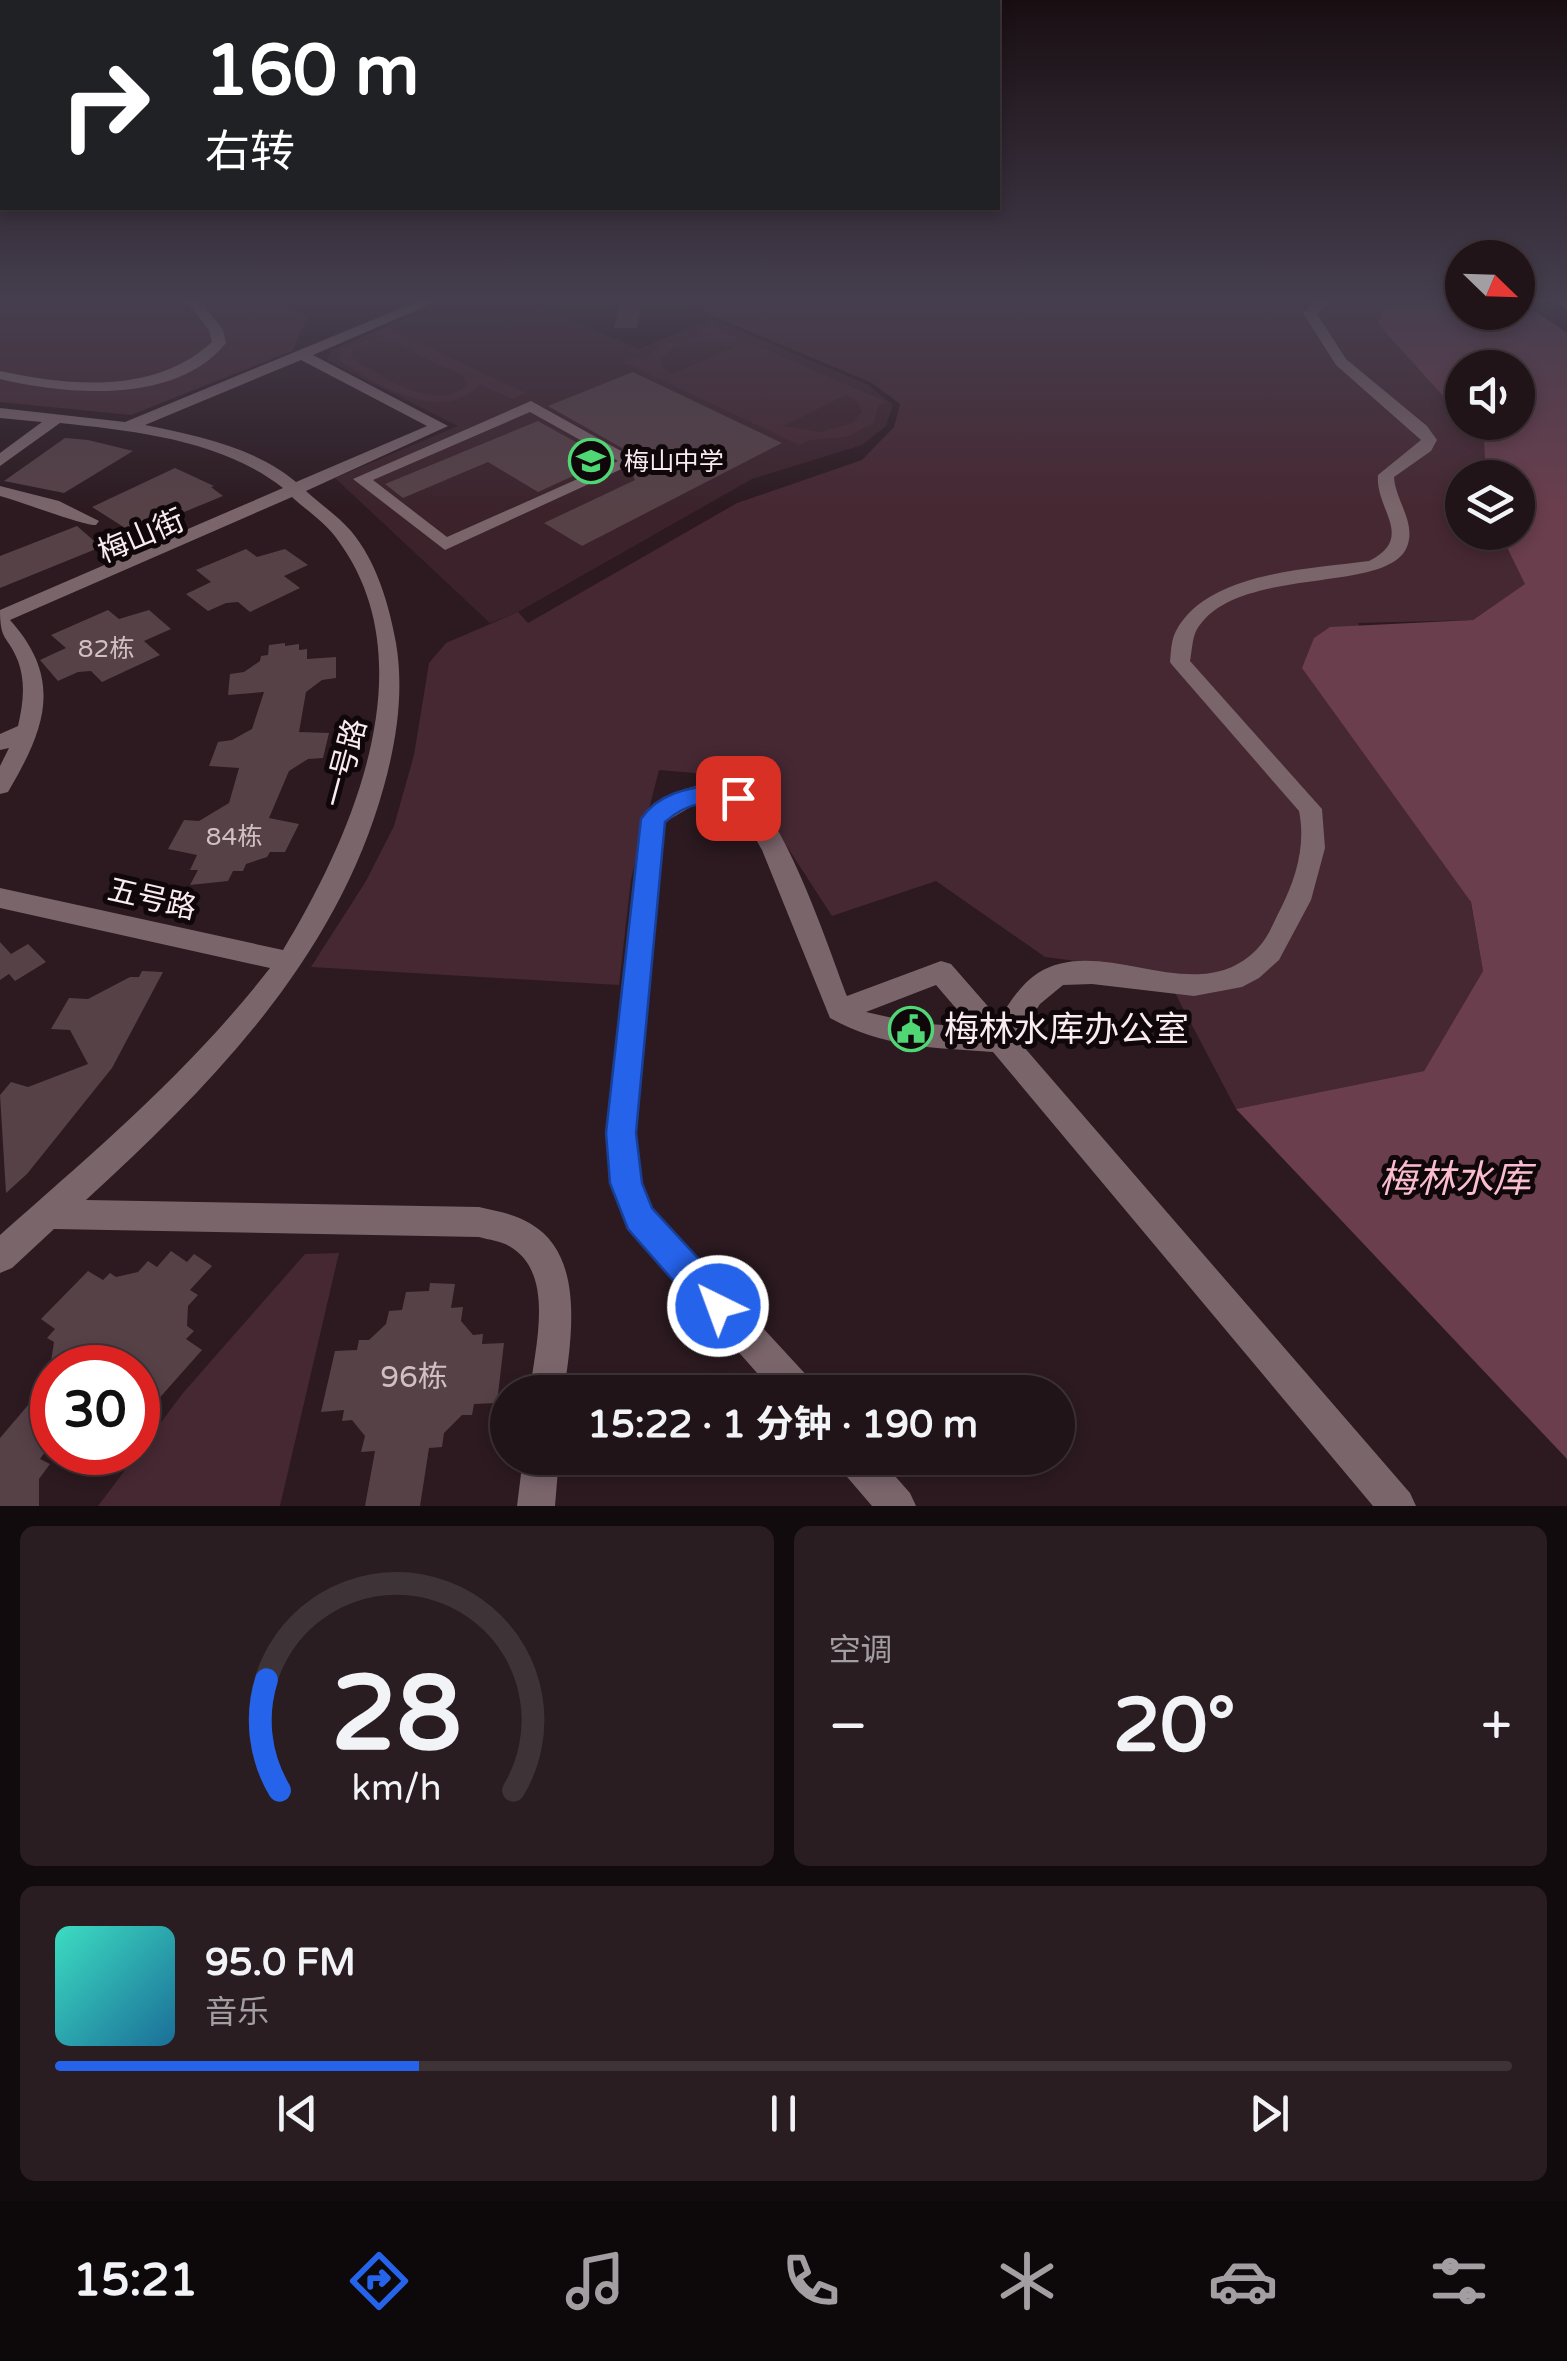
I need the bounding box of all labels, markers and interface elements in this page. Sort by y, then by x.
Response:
text: 160 m [205,30,419,114]
icon: right [40,40,170,170]
text: 右转 [205,126,295,180]
north arrow [1445,240,1535,330]
map controls [1445,240,1535,550]
button: sound [1445,350,1535,440]
school or university icon: 梅山中学 [568,438,614,484]
place label: 梅山中学 [624,447,724,477]
button: layers [1445,460,1535,550]
street label: 梅山街 [93,502,190,571]
house number: 82栋 [78,634,134,664]
street label: 一号路 [316,715,375,811]
pin [696,756,781,841]
icon: arrive [711,771,766,826]
house number: 84栋 [206,822,262,852]
street label: 五号路 [104,871,200,928]
public building icon: 梅林水库办公室 [888,1006,934,1052]
place label: 梅林水库办公室 [944,1009,1189,1051]
water label: 梅林水库 [1379,1157,1537,1203]
position arrow [666,1254,770,1358]
speed limit sign: 30 [30,1345,160,1475]
house number: 96栋 [380,1359,448,1396]
text: 15:22 · 1 分钟 · 190 m [587,1402,978,1448]
text: 空调 [829,1632,893,1670]
text: 28 [331,1653,462,1778]
text: 20° [1113,1681,1236,1771]
text: − [829,1694,868,1760]
text: + [1481,1694,1512,1760]
text: km/h [352,1767,442,1810]
text: 95.0 FM [205,1940,356,1986]
text: 音乐 [205,1994,269,2032]
icon: previous [270,2086,325,2141]
icon: pause [756,2086,811,2141]
icon: next [1242,2086,1297,2141]
icon: directions [344,2246,414,2316]
icon: music [560,2246,630,2316]
icon: phone [776,2246,846,2316]
icon: climate [992,2246,1062,2316]
icon: car [1208,2246,1278,2316]
icon: filters [1424,2246,1494,2316]
text: 15:21 [73,2254,198,2308]

